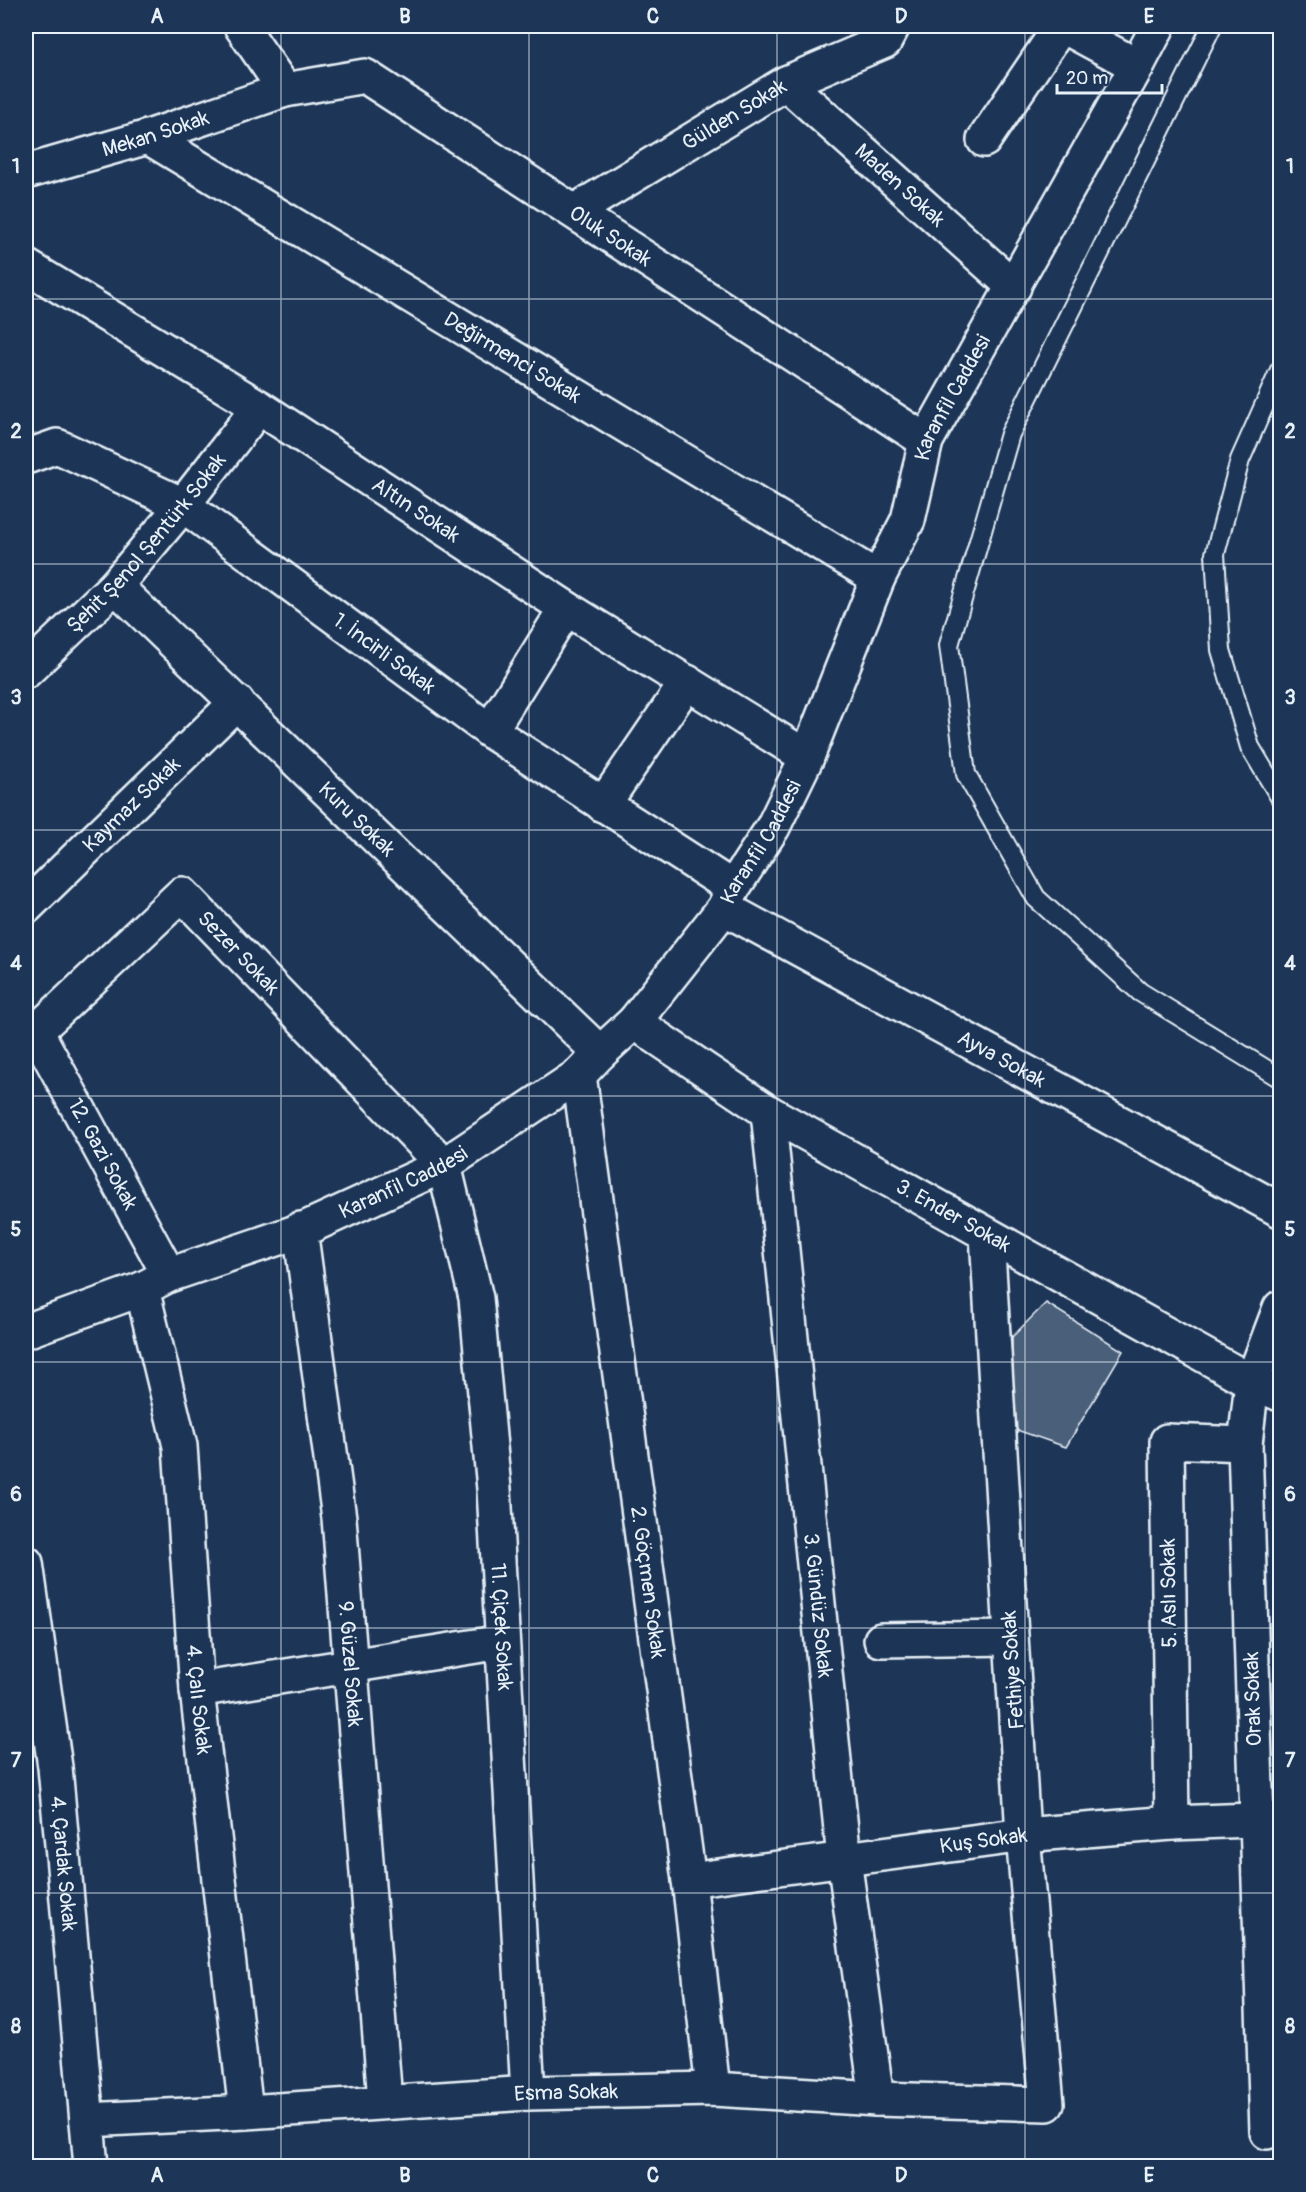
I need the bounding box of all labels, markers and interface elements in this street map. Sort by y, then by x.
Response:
text: A [151,4,164,29]
text: B [399,4,411,29]
text: C [647,4,659,29]
text: D [895,4,908,29]
text: E [1144,4,1155,29]
scale bar [1057,57,1162,95]
text: 20 m [1066,67,1108,90]
street label: Gülden Sokak [677,72,791,157]
street label: Mekan Sokak [99,104,213,163]
street label: Maden Sokak [849,137,951,233]
text: 1 [12,154,20,179]
text: 1 [1286,154,1294,179]
street label: Oluk Sokak [564,199,657,273]
street label: Değirmenci Sokak [439,305,587,409]
street label: Karanfil Caddesi [908,330,997,463]
text: 2 [10,419,22,444]
text: 2 [1284,419,1296,444]
street label: Şehit Şenol Şentürk Sokak [61,447,232,639]
street label: Altın Sokak [367,471,465,549]
street label: 1. İncirli Sokak [327,606,441,700]
text: 3 [10,685,22,710]
text: 3 [1284,685,1296,710]
street label: Kaymaz Sokak [77,751,186,858]
street label: Karanfil Caddesi [714,775,807,908]
street label: Kuru Sokak [313,776,401,862]
street label: Sezer Sokak [192,905,286,1001]
text: 4 [10,951,22,976]
text: 4 [1284,951,1296,976]
street label: Ayva Sokak [953,1024,1051,1094]
street label: 12. Gazi Sokak [62,1093,144,1215]
street label: Karanfil Caddesi [334,1139,473,1225]
street label: 3. Ender Sokak [891,1173,1016,1259]
text: 5 [11,1217,22,1242]
text: 5 [1285,1217,1296,1242]
text: 6 [10,1482,22,1507]
text: 6 [1284,1482,1296,1507]
street label: 2. Göçmen Sokak [625,1505,672,1660]
street label: 3. Gündüz Sokak [797,1532,839,1679]
street label: 5. Aslı Sokak [1155,1538,1183,1648]
street label: 11. Çiçek Sokak [485,1562,519,1692]
street label: 9. Güzel Sokak [332,1600,369,1728]
street label: Fethiye Sokak [995,1609,1031,1730]
street label: 4. Çalı Sokak [180,1644,218,1756]
street label: Orak Sokak [1238,1651,1268,1747]
text: 7 [11,1748,22,1773]
text: 7 [1285,1748,1296,1773]
street label: 4. Çardak Sokak [44,1795,83,1933]
street label: Kuş Sokak [938,1821,1029,1860]
text: 8 [11,2014,21,2039]
text: 8 [1285,2014,1295,2039]
street label: Esma Sokak [513,2078,619,2107]
text: A [151,2163,164,2188]
text: B [399,2163,411,2188]
text: C [647,2163,659,2188]
text: D [895,2163,908,2188]
text: E [1144,2163,1155,2188]

